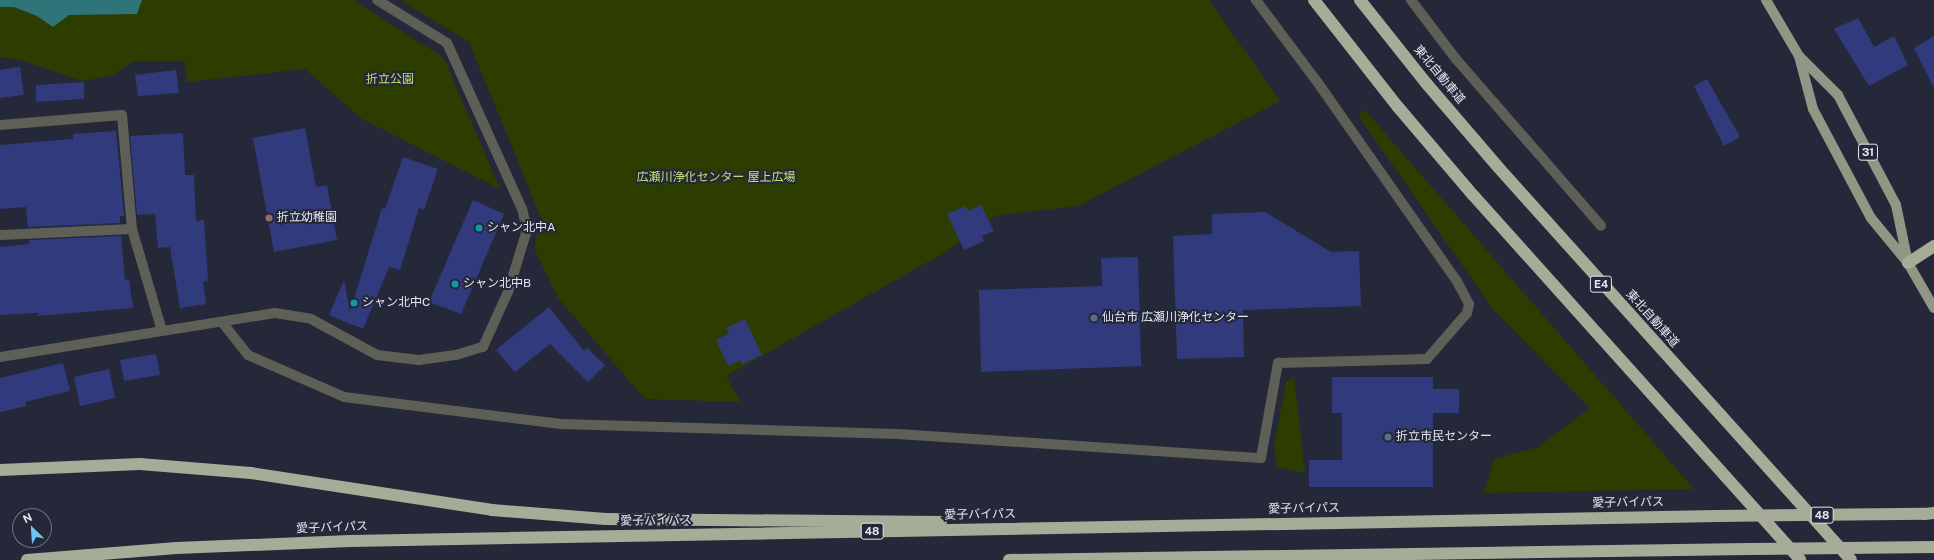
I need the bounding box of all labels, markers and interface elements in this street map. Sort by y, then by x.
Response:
street label: 東北自動車道 [1410,43,1468,107]
park label: 折立公園 [366,73,414,87]
road number: 31 [1857,143,1879,161]
park label: 広瀬川浄化センター 屋上広場 [637,171,795,185]
place label: 折立幼稚園 [277,211,337,225]
marker: 折立幼稚園 [264,213,274,223]
place label: シャン北中A [487,221,556,235]
marker: シャン北中A [474,223,484,233]
road number: E4 [1589,275,1613,293]
place label: シャン北中B [463,277,531,291]
marker: シャン北中B [450,279,460,289]
street label: 東北自動車道 [1623,287,1681,351]
place label: シャン北中C [362,296,430,310]
marker: シャン北中C [349,298,359,308]
place label: 仙台市 広瀬川浄化センター [1102,311,1249,325]
marker: 仙台市 広瀬川浄化センター [1089,313,1099,323]
place label: 折立市民センター [1396,430,1492,444]
marker: 折立市民センター [1383,432,1393,442]
street label: 愛子バイパス [1592,495,1664,511]
street label: 愛子バイパス [1268,501,1340,517]
road number: 48 [1810,506,1834,524]
street label: 愛子バイパス [944,507,1016,523]
north arrow [12,508,52,548]
text: N [21,511,34,525]
street label: 愛子バイパス [620,513,692,529]
street label: 愛子バイパス [296,520,368,536]
road number: 48 [860,522,884,540]

